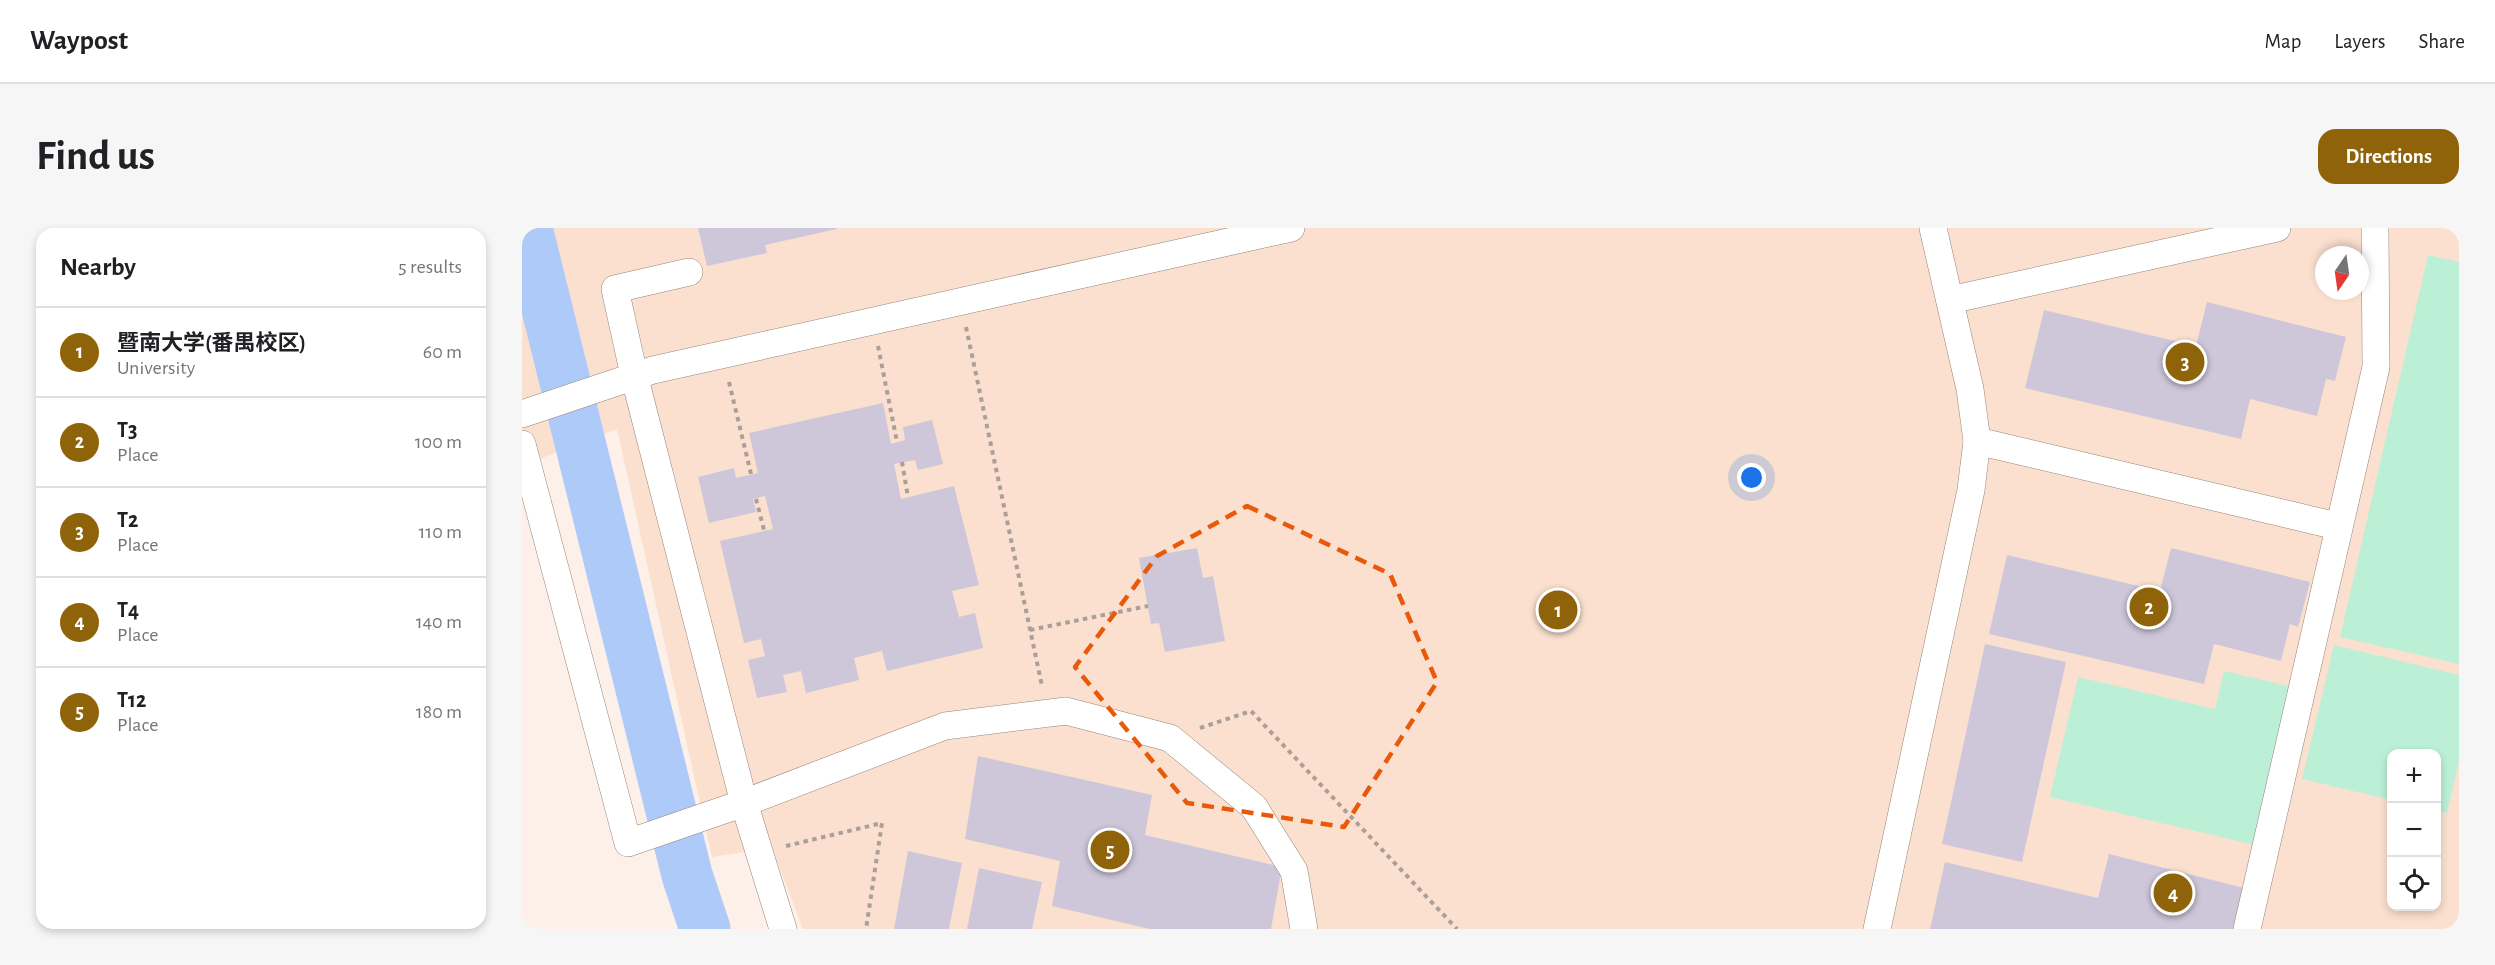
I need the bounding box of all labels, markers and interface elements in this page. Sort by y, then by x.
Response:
text: Waypost [30,27,128,55]
text: Map [2265,31,2301,52]
text: Layers [2334,31,2385,52]
text: Share [2418,31,2465,52]
button: Directions [2318,129,2459,184]
text: Find us [36,135,155,177]
north arrow [2315,246,2369,300]
text: Nearby [60,254,136,280]
text: 5 results [398,257,462,277]
text: 暨南大学(番禺校区) [117,332,306,354]
pin: 3 [2166,340,2204,384]
text: 1 [76,342,83,362]
text: 60 m [423,342,462,362]
text: University [117,358,195,378]
text: T3 [117,419,138,441]
text: 2 [75,432,84,452]
text: 100 m [415,432,462,452]
text: Place [117,445,158,465]
your location [1737,463,1766,492]
text: T2 [117,509,138,531]
text: 3 [75,522,84,542]
text: 110 m [418,522,462,542]
text: Place [117,535,158,555]
pin: 2 [2130,584,2168,629]
pin: 1 [1538,588,1578,632]
text: T4 [117,599,139,621]
text: 4 [74,612,85,632]
text: 140 m [416,612,462,632]
text: Place [117,625,158,645]
text: T12 [117,689,146,711]
text: 5 [75,702,84,722]
text: 180 m [416,702,462,722]
text: Place [117,715,158,735]
map controls [2387,749,2441,911]
button: + [2387,749,2441,803]
button: − [2387,803,2441,857]
pin: 5 [1090,828,1130,872]
button: locate [2387,857,2441,911]
pin: 4 [2154,870,2192,916]

